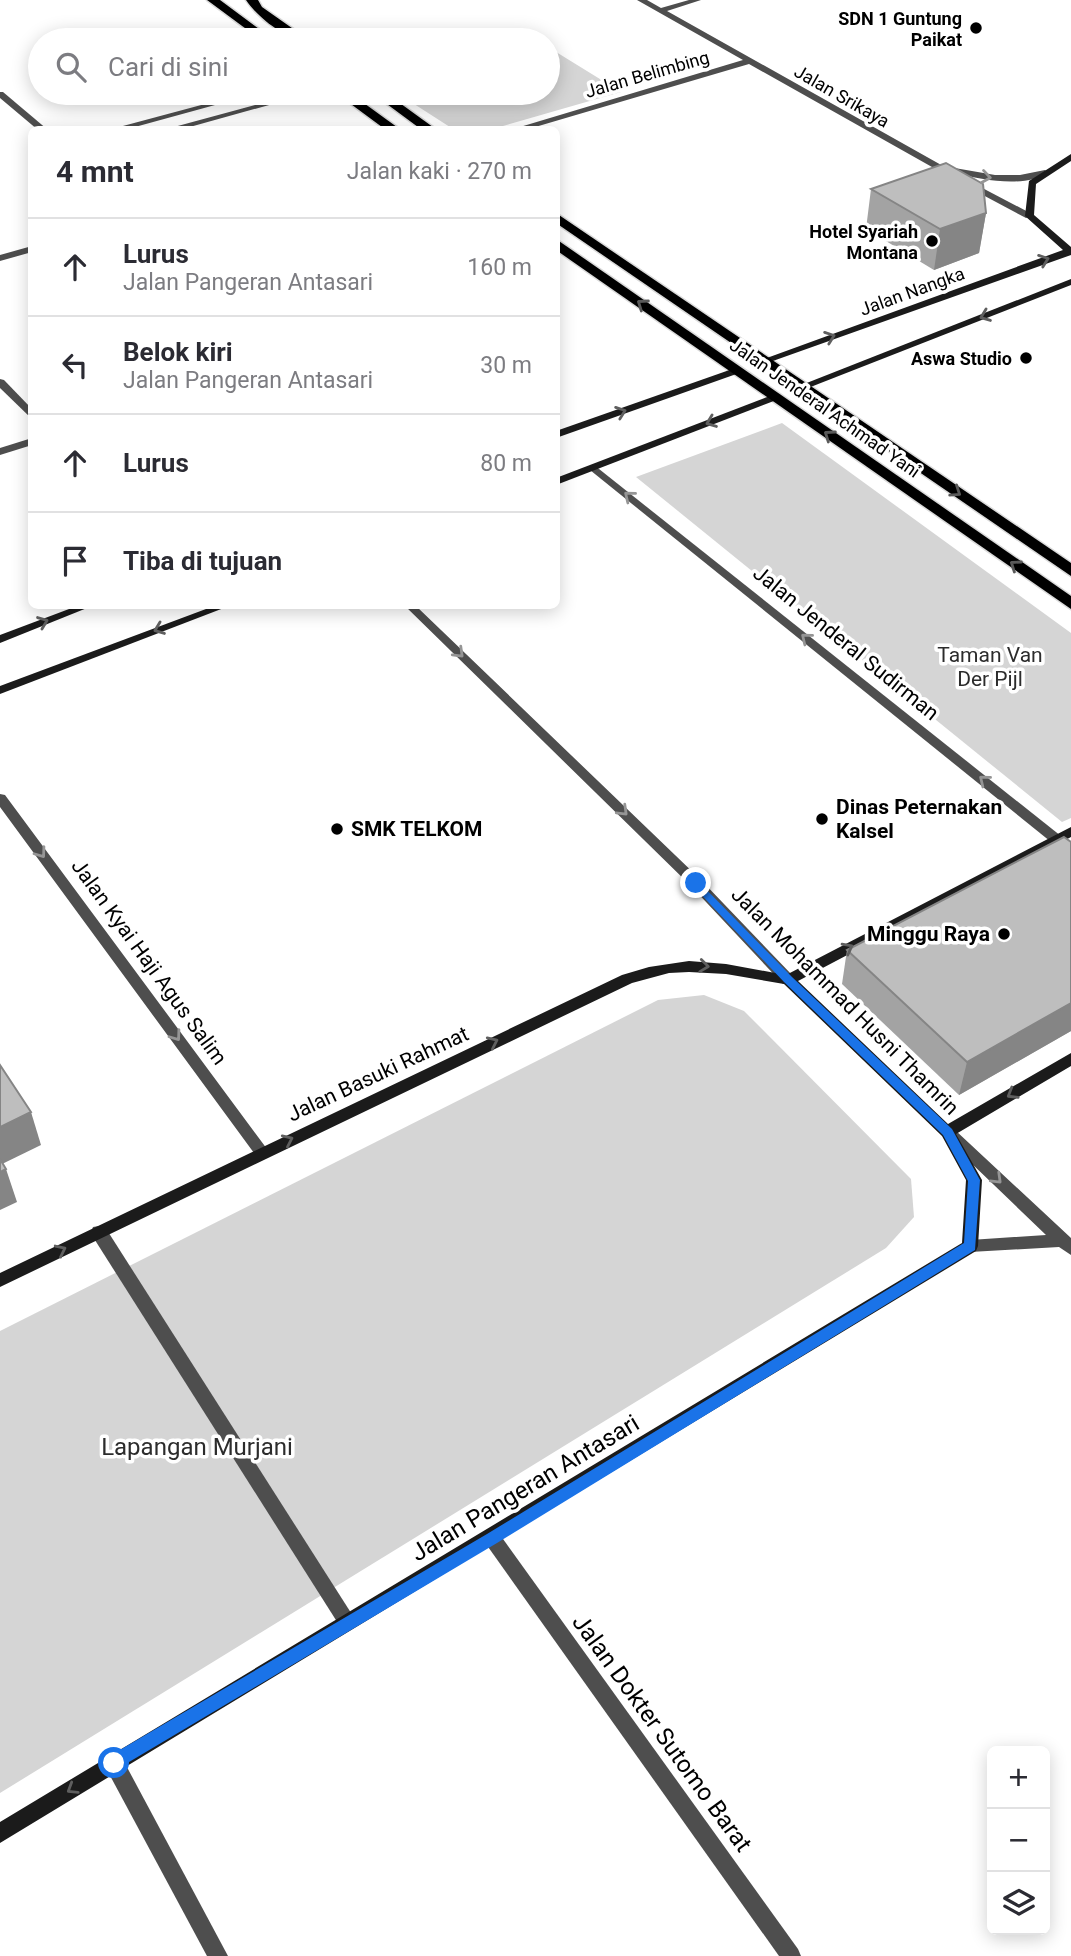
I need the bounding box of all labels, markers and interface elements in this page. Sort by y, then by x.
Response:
place label: SDN 1 Guntung Paikat [838,8,962,50]
marker: SDN 1 Guntung Paikat [968,20,984,36]
search box [28,28,560,105]
street label: Jalan Belimbing [583,46,711,102]
icon: search [52,48,90,86]
text: Cari di sini [108,52,229,82]
street label: Jalan Srikaya [791,60,893,132]
text: 4 mnt [56,154,134,189]
text: Jalan kaki · 270 m [347,158,532,185]
one-way arrow [980,169,992,184]
place label: Hotel Syariah Montana [809,221,918,263]
marker: Hotel Syariah Montana [924,233,940,249]
text: Lurus [123,239,189,269]
icon: ahead [56,248,94,286]
text: 160 m [467,254,532,281]
one-way arrow [1037,254,1050,268]
street label: Jalan Nangka [857,262,967,320]
text: Jalan Pangeran Antasari [123,269,373,296]
one-way arrow [637,300,650,312]
one-way arrow [979,307,991,321]
one-way arrow [823,331,835,345]
street label: Jalan Jenderal Achmad Yani [726,334,924,482]
text: Belok kiri [123,337,233,367]
icon: left [56,346,94,384]
place label: Aswa Studio [911,348,1012,369]
marker: Aswa Studio [1018,350,1034,366]
text: 30 m [480,352,532,379]
text: Jalan Pangeran Antasari [123,367,373,394]
one-way arrow [614,406,626,420]
one-way arrow [706,413,718,427]
one-way arrow [823,430,836,443]
icon: ahead [56,444,94,482]
text: Lurus [123,448,189,478]
text: 80 m [480,450,532,477]
one-way arrow [948,484,961,496]
one-way arrow [624,491,636,504]
icon: arrive [56,542,94,580]
text: Tiba di tujuan [123,546,282,576]
street label: Jalan Jenderal Sudirman [748,561,944,725]
one-way arrow [1010,561,1023,573]
one-way arrow [37,616,49,630]
one-way arrow [153,621,165,635]
one-way arrow [802,634,815,646]
park label: Taman Van Der Pijl [937,643,1043,691]
one-way arrow [451,645,464,658]
one-way arrow [979,776,991,789]
place label: Dinas Peternakan Kalsel [836,795,1002,843]
one-way arrow [614,803,627,816]
marker: Dinas Peternakan Kalsel [814,811,830,827]
place label: SMK TELKOM [351,817,482,841]
marker: SMK TELKOM [329,821,345,837]
one-way arrow [32,845,45,858]
street label: Jalan Kyai Haji Agus Salim [66,855,232,1069]
route end [680,867,711,898]
street label: Jalan Mohammad Husni Thamrin [726,882,964,1120]
place label: Minggu Raya [867,922,990,946]
marker: Minggu Raya [996,926,1012,942]
one-way arrow [841,942,854,956]
one-way arrow [698,958,710,973]
street label: Jalan Basuki Rahmat [284,1021,472,1126]
one-way arrow [167,1028,180,1041]
one-way arrow [486,1037,499,1051]
one-way arrow [1007,1085,1020,1098]
one-way arrow [281,1135,293,1149]
one-way arrow [989,1170,1002,1183]
one-way arrow [54,1245,66,1259]
street label: Jalan Pangeran Antasari [406,1409,644,1567]
park label: Lapangan Murjani [101,1433,293,1461]
street label: Jalan Dokter Sutomo Barat [566,1609,758,1857]
map controls [987,1746,1050,1935]
button: + [987,1746,1050,1809]
route start [98,1747,129,1778]
one-way arrow [67,1780,80,1793]
button: − [987,1809,1050,1872]
button: layers [987,1872,1050,1935]

